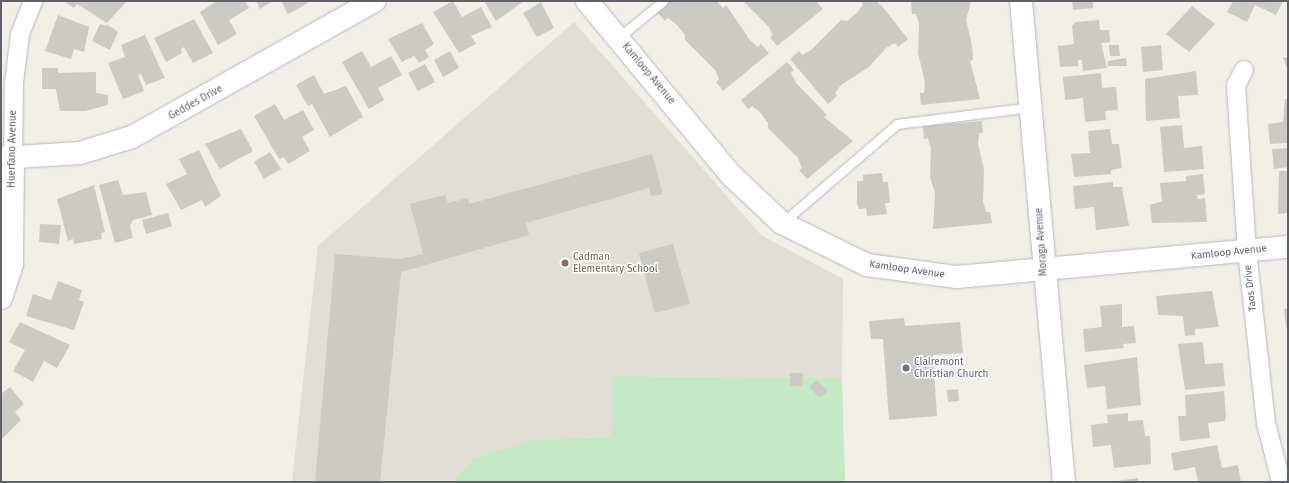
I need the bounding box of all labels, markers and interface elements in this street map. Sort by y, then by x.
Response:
street label: Kamloop Avenue [619,41,677,107]
street label: Geddes Drive [167,83,225,123]
street label: Huerfano Avenue [6,110,20,188]
street label: Moraga Avenue [1034,207,1050,277]
street label: Kamloop Avenue [1190,243,1268,263]
place label: Cadman Elementary School [573,251,658,274]
marker: Cadman Elementary School [560,258,570,268]
street label: Kamloop Avenue [868,259,946,281]
street label: Taos Drive [1243,264,1259,312]
place label: Clairemont Christian Church [914,356,988,380]
marker: Clairemont Christian Church [901,363,911,373]

